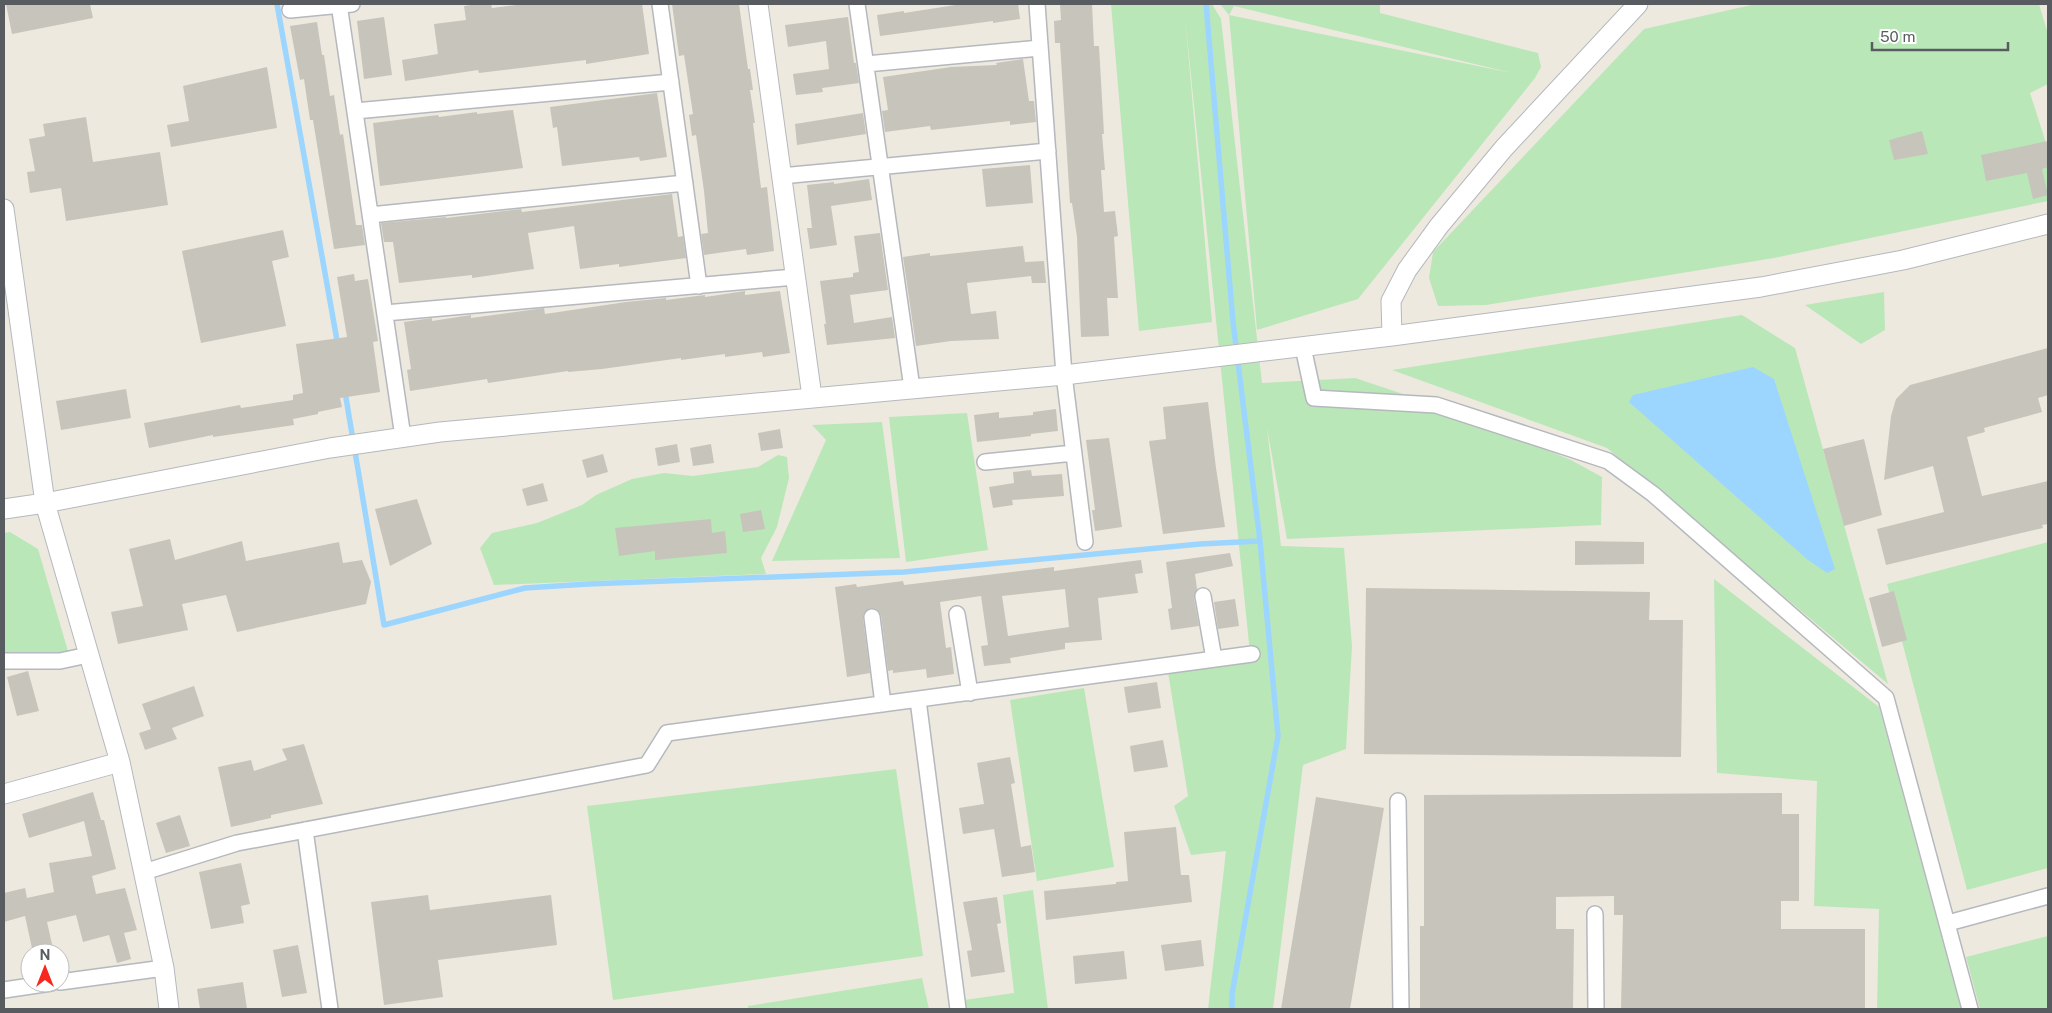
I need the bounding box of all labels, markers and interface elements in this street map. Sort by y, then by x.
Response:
scale bar [1872,20,2008,52]
text: 50 m [1880,28,1915,45]
north arrow [20,943,70,993]
text: N [40,947,50,963]

